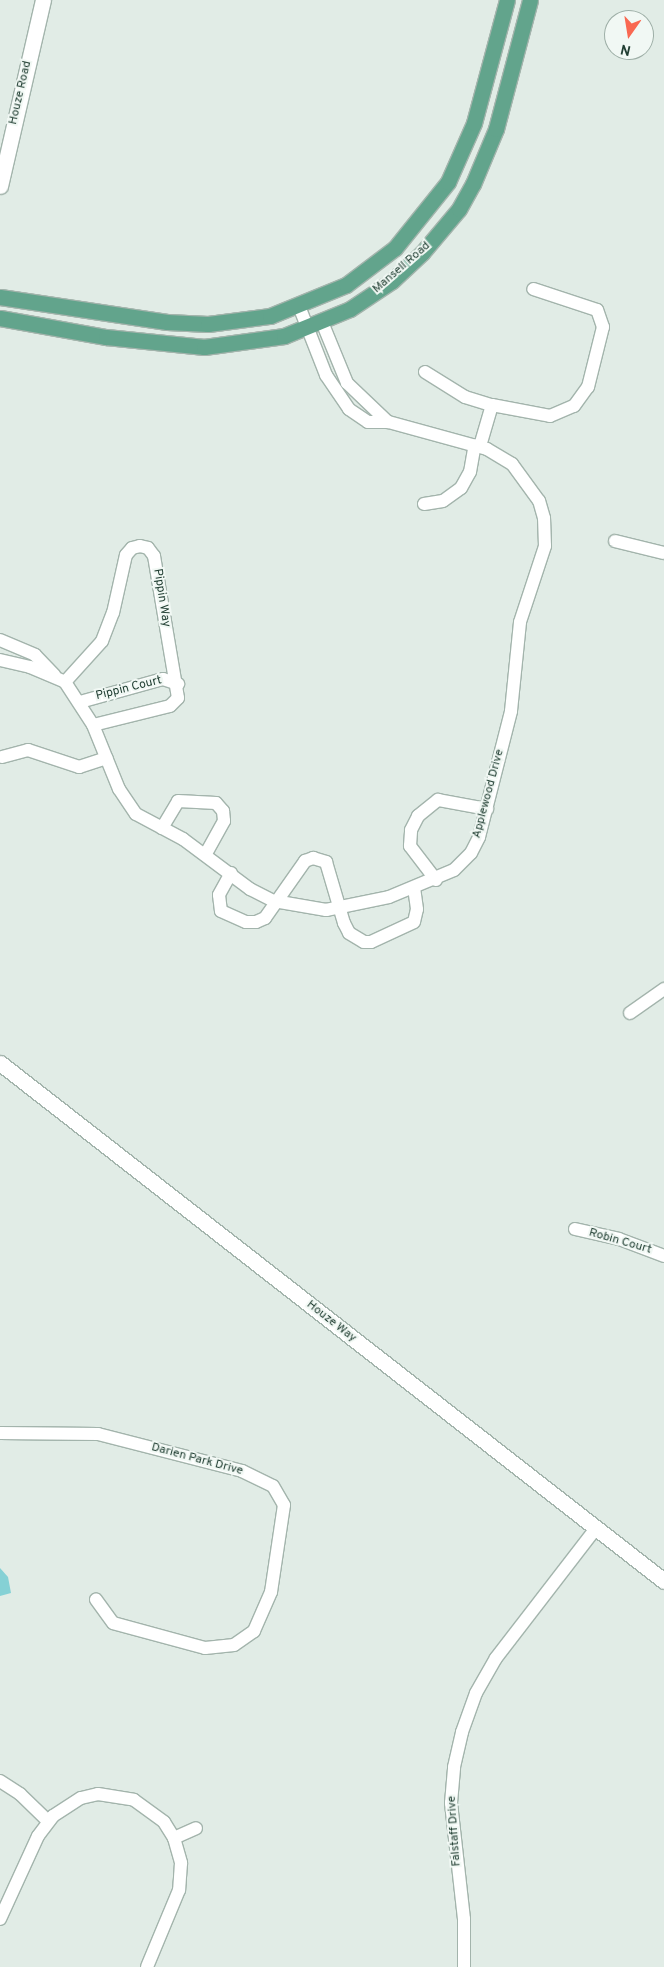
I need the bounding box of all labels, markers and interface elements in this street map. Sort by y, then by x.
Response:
north arrow [604,10,654,60]
text: N [619,40,633,59]
street label: Houze Road [7,60,35,126]
street label: Mansell Road [370,239,434,297]
street label: Pippin Way [149,568,173,628]
street label: Pippin Court [95,674,163,704]
street label: Applewood Drive [470,748,508,840]
street label: Robin Court [587,1226,653,1258]
street label: Houze Way [303,1298,359,1346]
street label: Darien Park Drive [150,1441,244,1479]
street label: Falstaff Drive [445,1795,465,1867]

